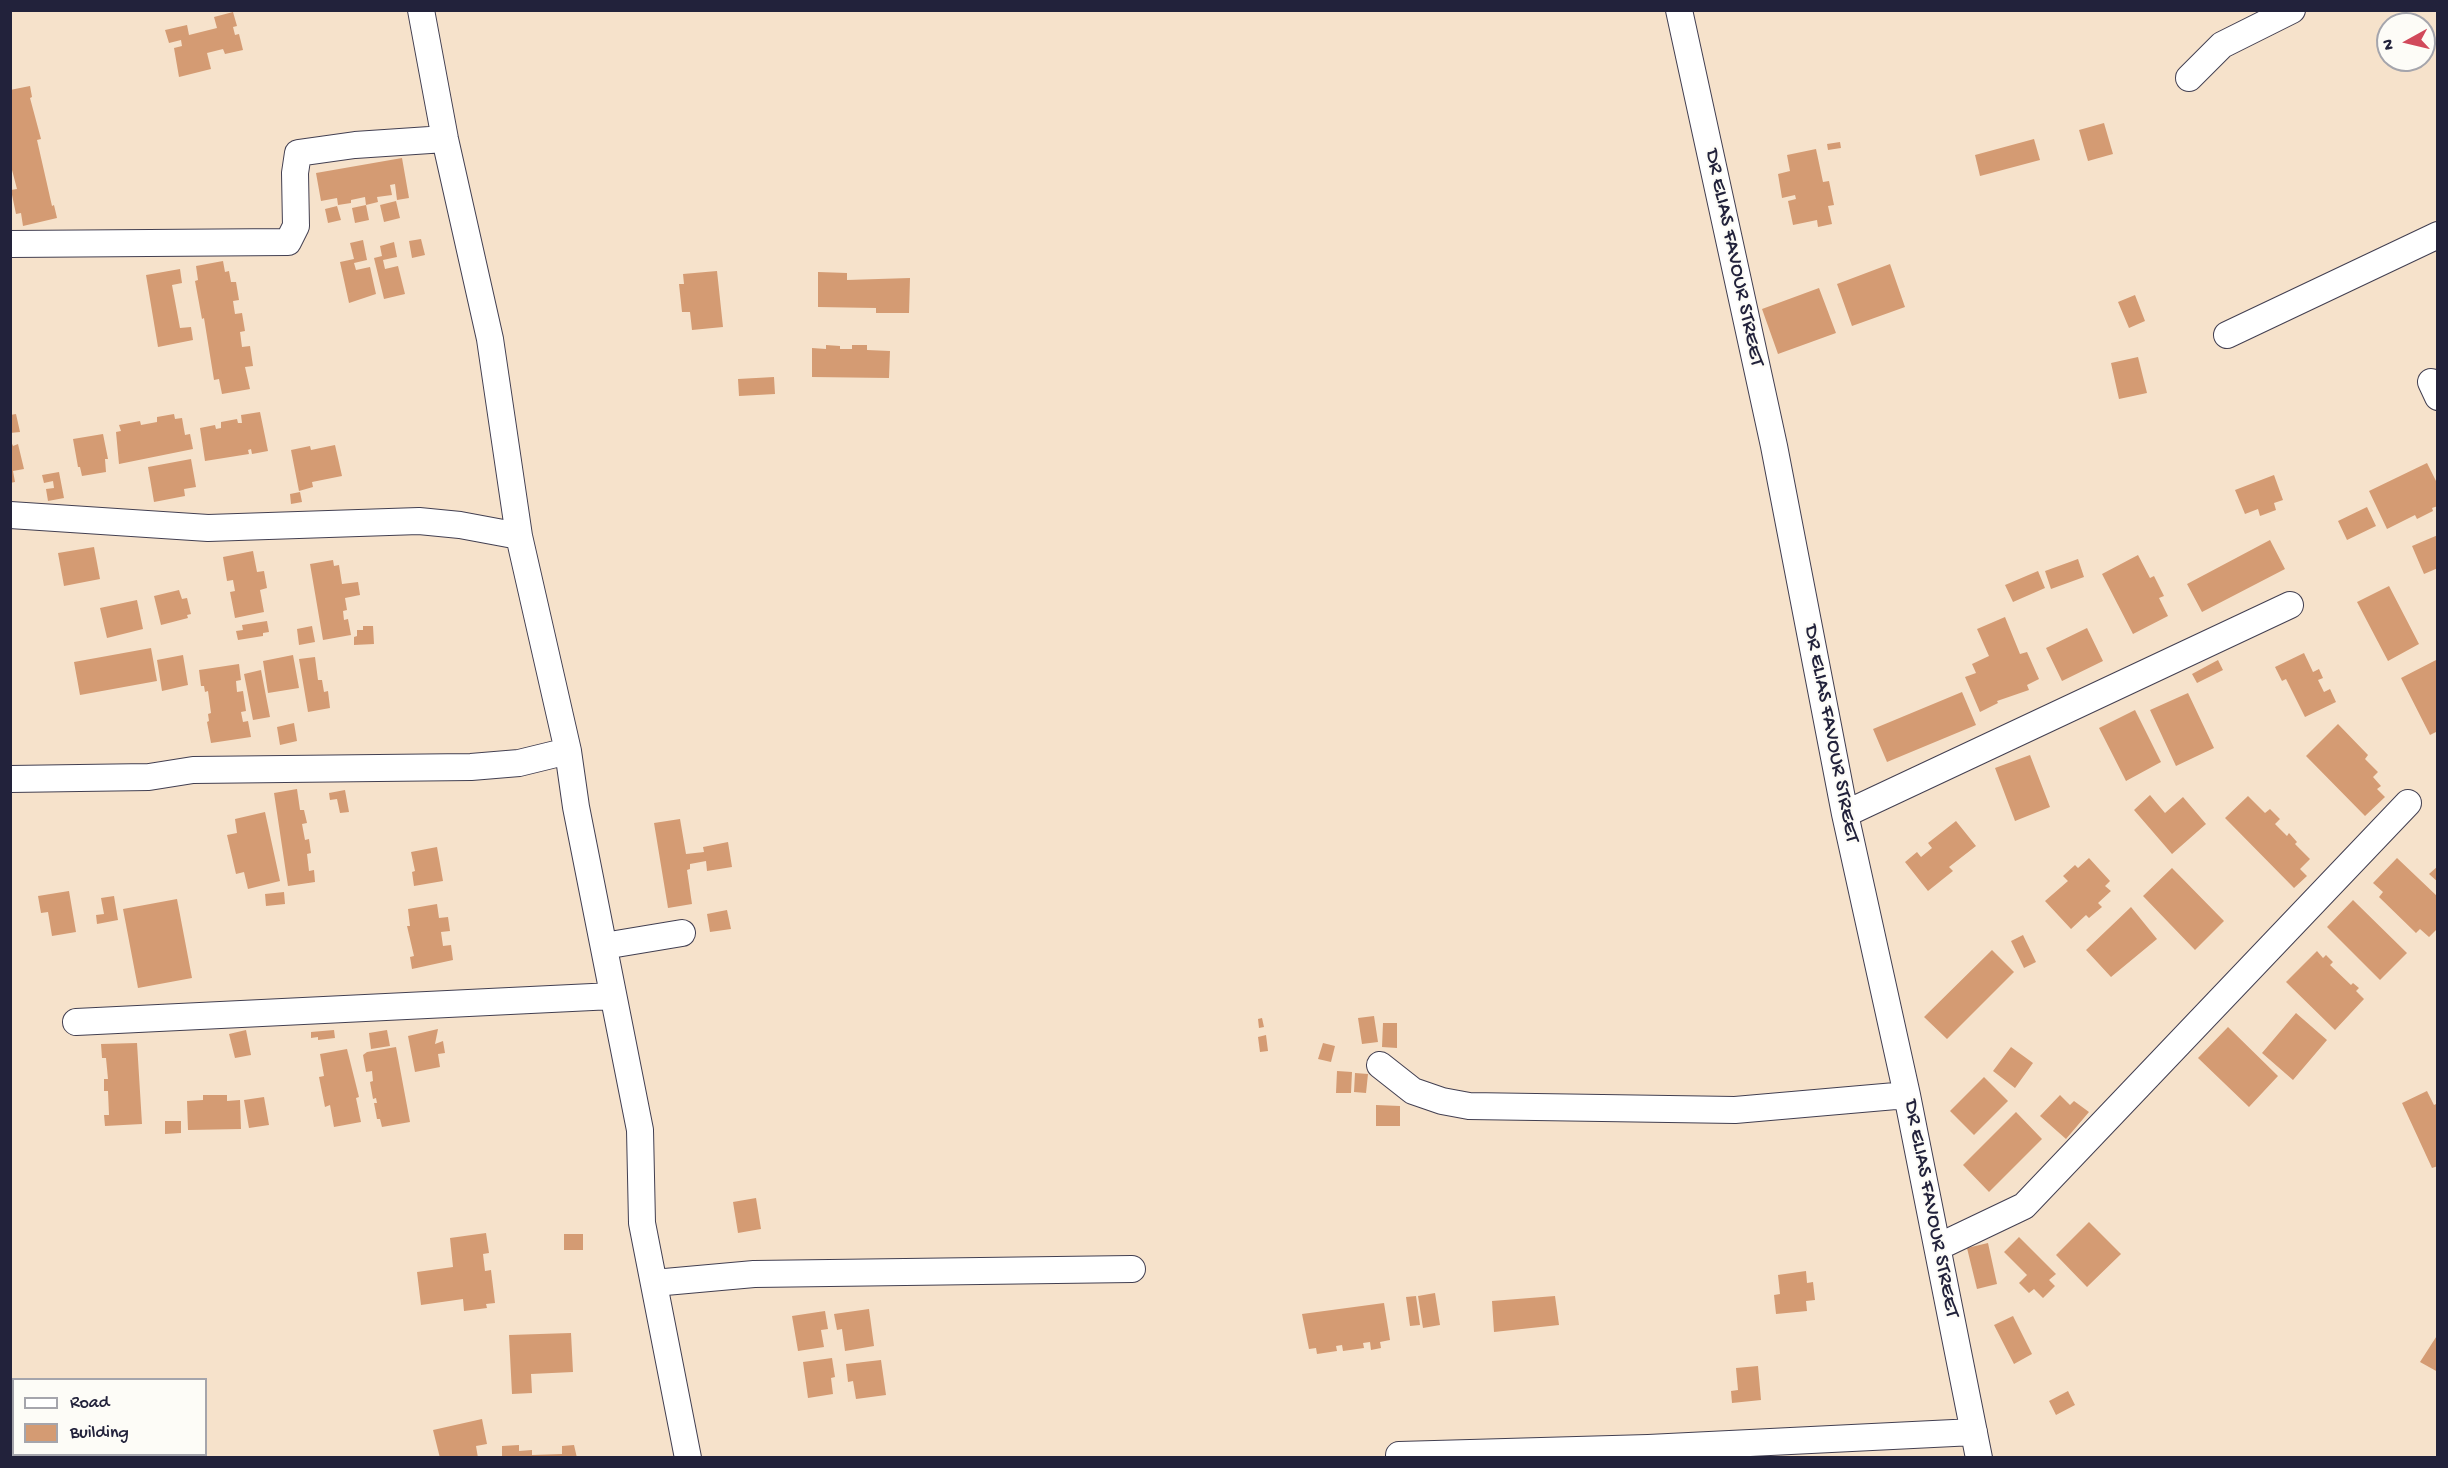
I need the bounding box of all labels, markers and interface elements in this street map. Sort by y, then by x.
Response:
north arrow [2376,12,2436,72]
text: N [2380,38,2400,51]
street label: DR ELIAS FAVOUR STREET [1698,147,1768,369]
street label: DR ELIAS FAVOUR STREET [1797,623,1863,845]
street label: DR ELIAS FAVOUR STREET [1897,1098,1963,1320]
legend [12,1378,207,1456]
text: Road [70,1393,109,1414]
text: Building [70,1423,129,1444]

